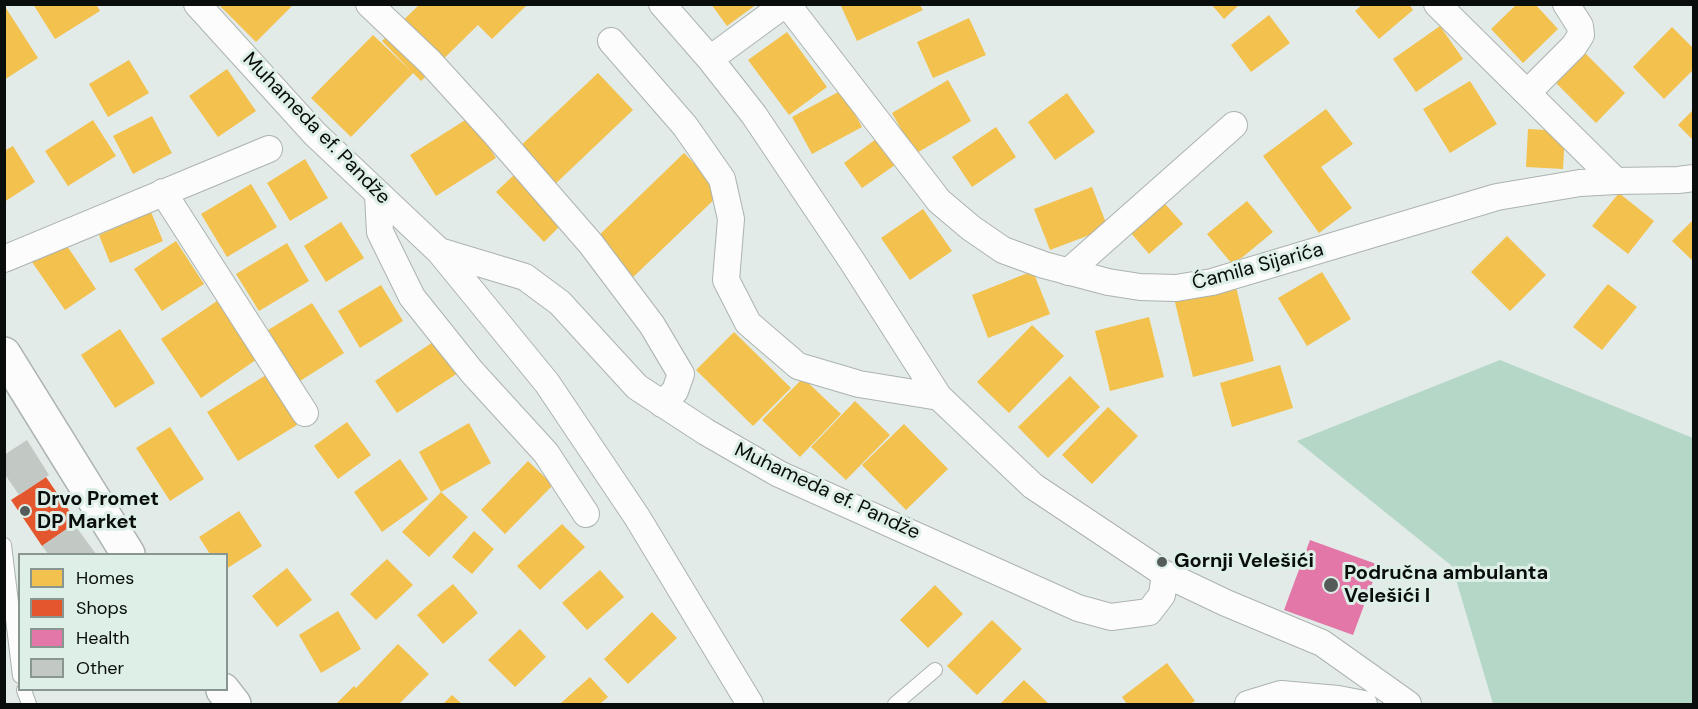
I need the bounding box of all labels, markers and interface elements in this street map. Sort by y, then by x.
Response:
street label: Muhameda ef. Pandže [237,48,395,210]
street label: Ćamila Sijarića [1190,238,1326,296]
street label: Muhameda ef. Pandže [730,438,924,546]
place label: Drvo Promet DP Market [37,488,159,535]
marker: Drvo Promet DP Market [18,504,32,518]
place label: Gornji Velešići [1174,550,1314,574]
legend [18,553,228,691]
marker: Gornji Velešići [1155,555,1169,569]
place label: Područna ambulanta Velešići I [1344,562,1548,609]
text: Homes [76,566,134,590]
marker: Područna ambulanta Velešići I [1322,576,1340,594]
text: Shops [76,596,128,620]
text: Health [76,626,130,650]
text: Other [76,656,124,680]

